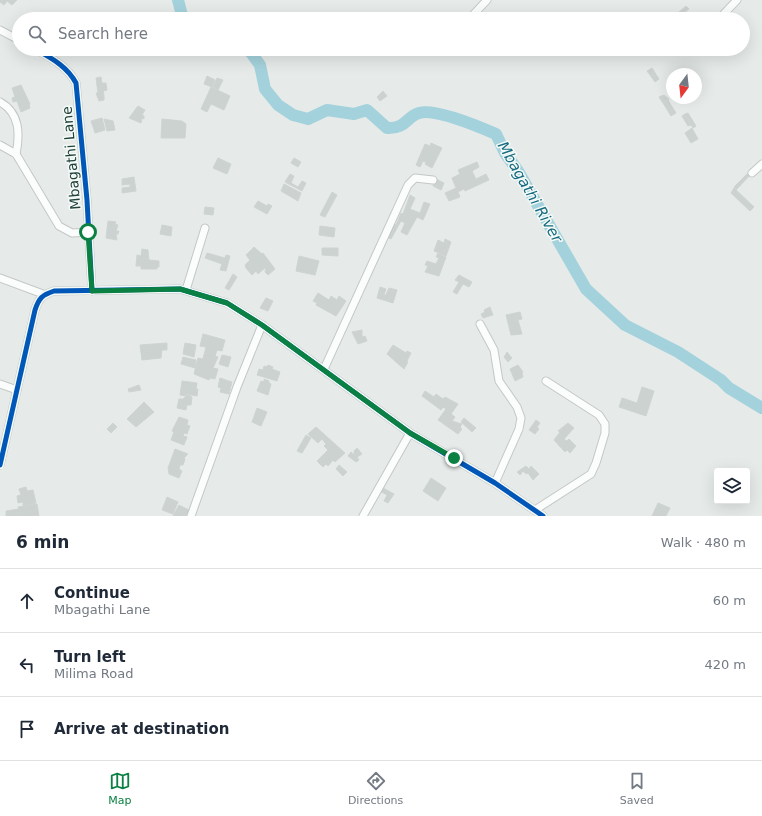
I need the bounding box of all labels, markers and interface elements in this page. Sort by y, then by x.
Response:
search box [12,12,750,56]
icon: search [26,23,48,45]
text: Search here [58,25,148,43]
north arrow [666,68,702,104]
street label: Mbagathi Lane [59,106,83,210]
water label: Mbagathi River [494,138,567,246]
route start [79,223,97,241]
route end [445,449,463,467]
map controls [714,468,750,504]
button: layers [714,468,750,504]
text: 6 min [16,532,69,552]
text: Walk · 480 m [661,535,746,550]
text: Continue [54,584,130,602]
icon: ahead [16,590,38,612]
text: 60 m [713,593,746,608]
text: Mbagathi Lane [54,602,150,617]
text: Turn left [54,648,126,666]
icon: left [16,654,38,676]
text: 420 m [704,657,746,672]
text: Milima Road [54,666,133,681]
icon: arrive [16,718,38,740]
text: Arrive at destination [54,720,229,738]
tab: Map [108,770,131,807]
tab: Directions [348,770,403,807]
tab: Saved [620,770,654,807]

